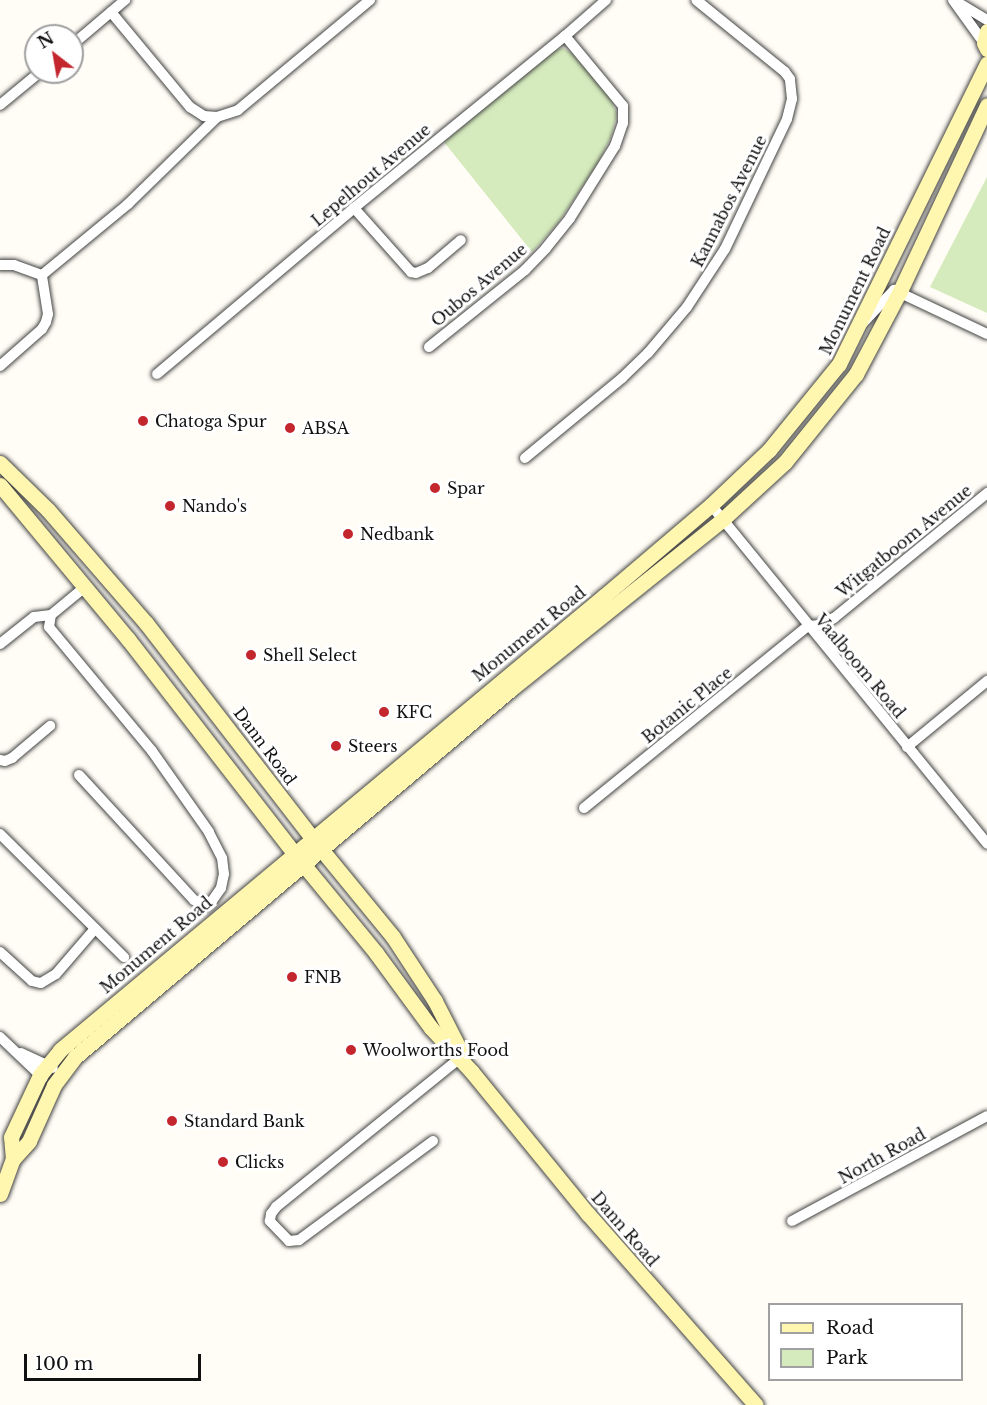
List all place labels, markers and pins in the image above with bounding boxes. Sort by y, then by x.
place label: Chatoga Spur [155,411,267,431]
marker: Chatoga Spur [136,414,150,428]
place label: ABSA [302,418,349,438]
marker: ABSA [283,421,297,435]
place label: Spar [447,478,485,498]
marker: Spar [428,481,442,495]
place label: Nando's [182,496,247,516]
marker: Nando's [163,499,177,513]
place label: Nedbank [360,524,434,544]
marker: Nedbank [341,527,355,541]
place label: Shell Select [263,645,357,665]
marker: Shell Select [244,648,258,662]
place label: KFC [396,702,432,722]
marker: KFC [377,705,391,719]
place label: Steers [348,736,398,756]
marker: Steers [329,739,343,753]
place label: FNB [304,967,341,987]
marker: FNB [285,970,299,984]
place label: Woolworths Food [363,1040,509,1060]
marker: Woolworths Food [344,1043,358,1057]
place label: Standard Bank [184,1111,305,1131]
marker: Standard Bank [165,1114,179,1128]
place label: Clicks [235,1152,284,1172]
marker: Clicks [216,1155,230,1169]

